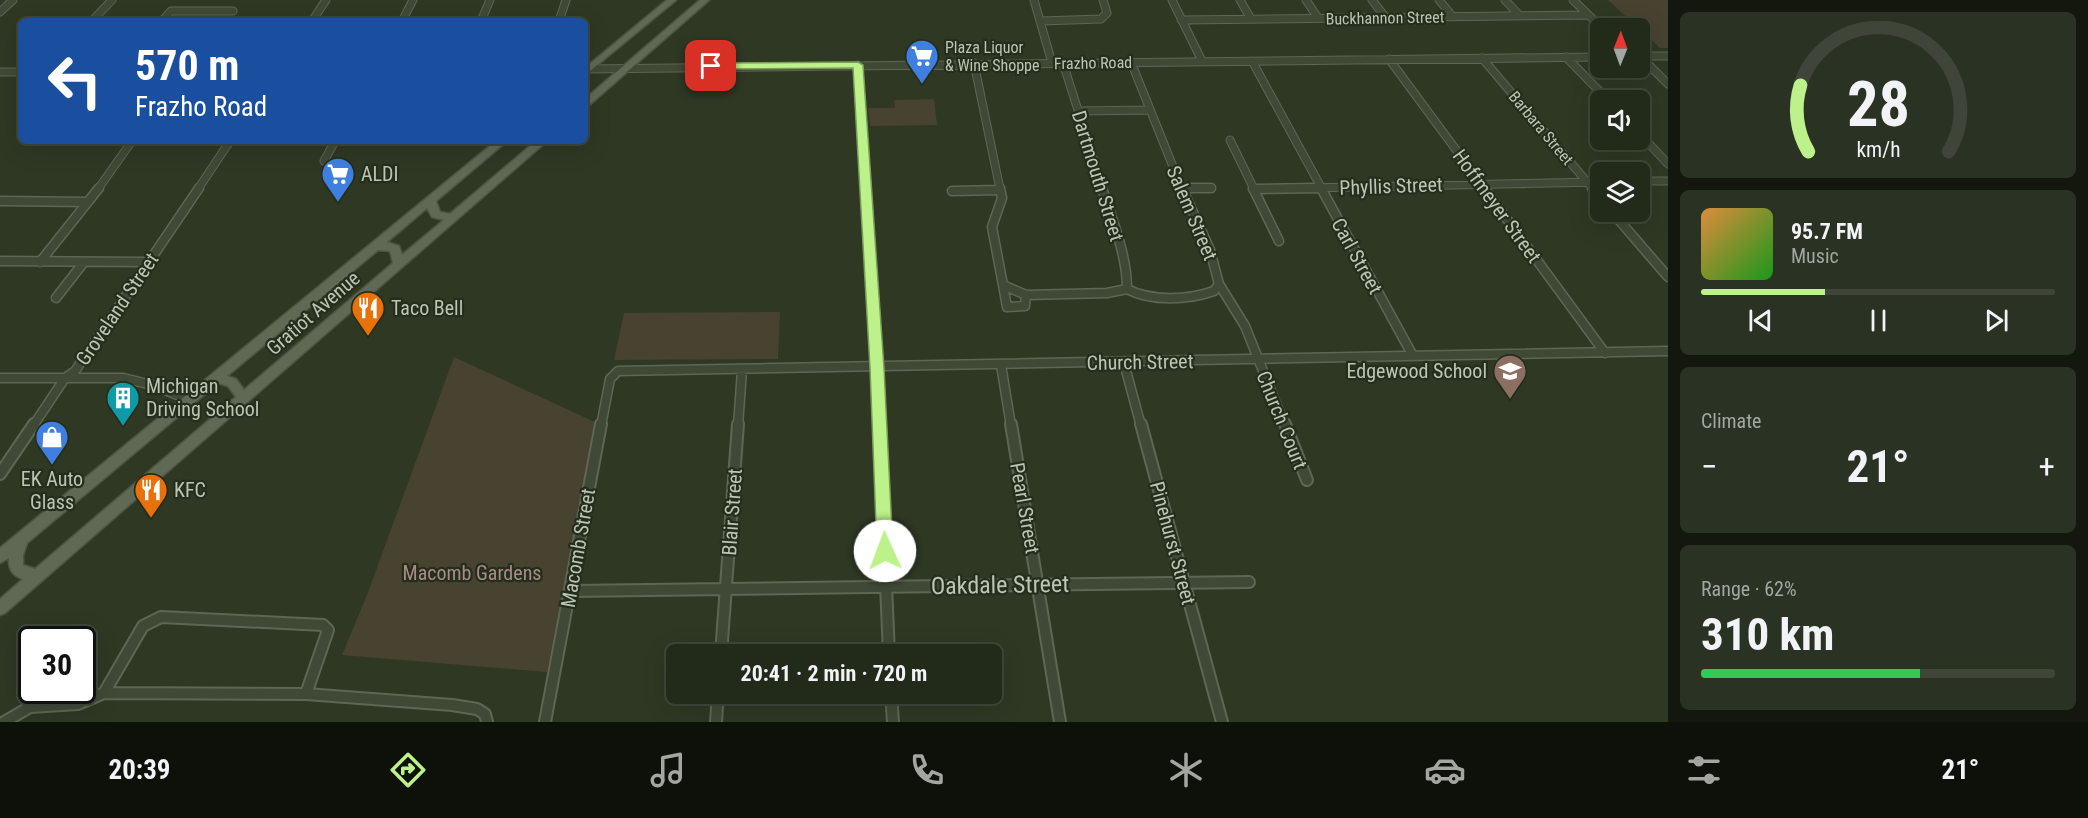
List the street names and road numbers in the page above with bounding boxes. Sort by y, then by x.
street label: Buckhannon Street [1325,7,1445,29]
street label: Frazho Road [1054,53,1132,73]
street label: Barbara Street [1505,87,1577,169]
street label: Dartmouth Street [1067,108,1129,244]
street label: Hoffmeyer Street [1448,145,1546,268]
street label: Salem Street [1161,162,1223,264]
street label: Phyllis Street [1339,172,1443,200]
street label: Carl Street [1326,214,1388,298]
street label: Groveland Street [71,248,164,370]
street label: Gratiot Avenue [261,266,365,360]
street label: Church Street [1086,349,1194,375]
street label: Church Court [1251,367,1313,473]
street label: Pearl Street [1005,461,1045,555]
street label: Blair Street [717,468,747,556]
street label: Pinehurst Street [1145,479,1201,607]
street label: Macomb Street [556,487,600,609]
street label: Oakdale Street [931,570,1069,600]

